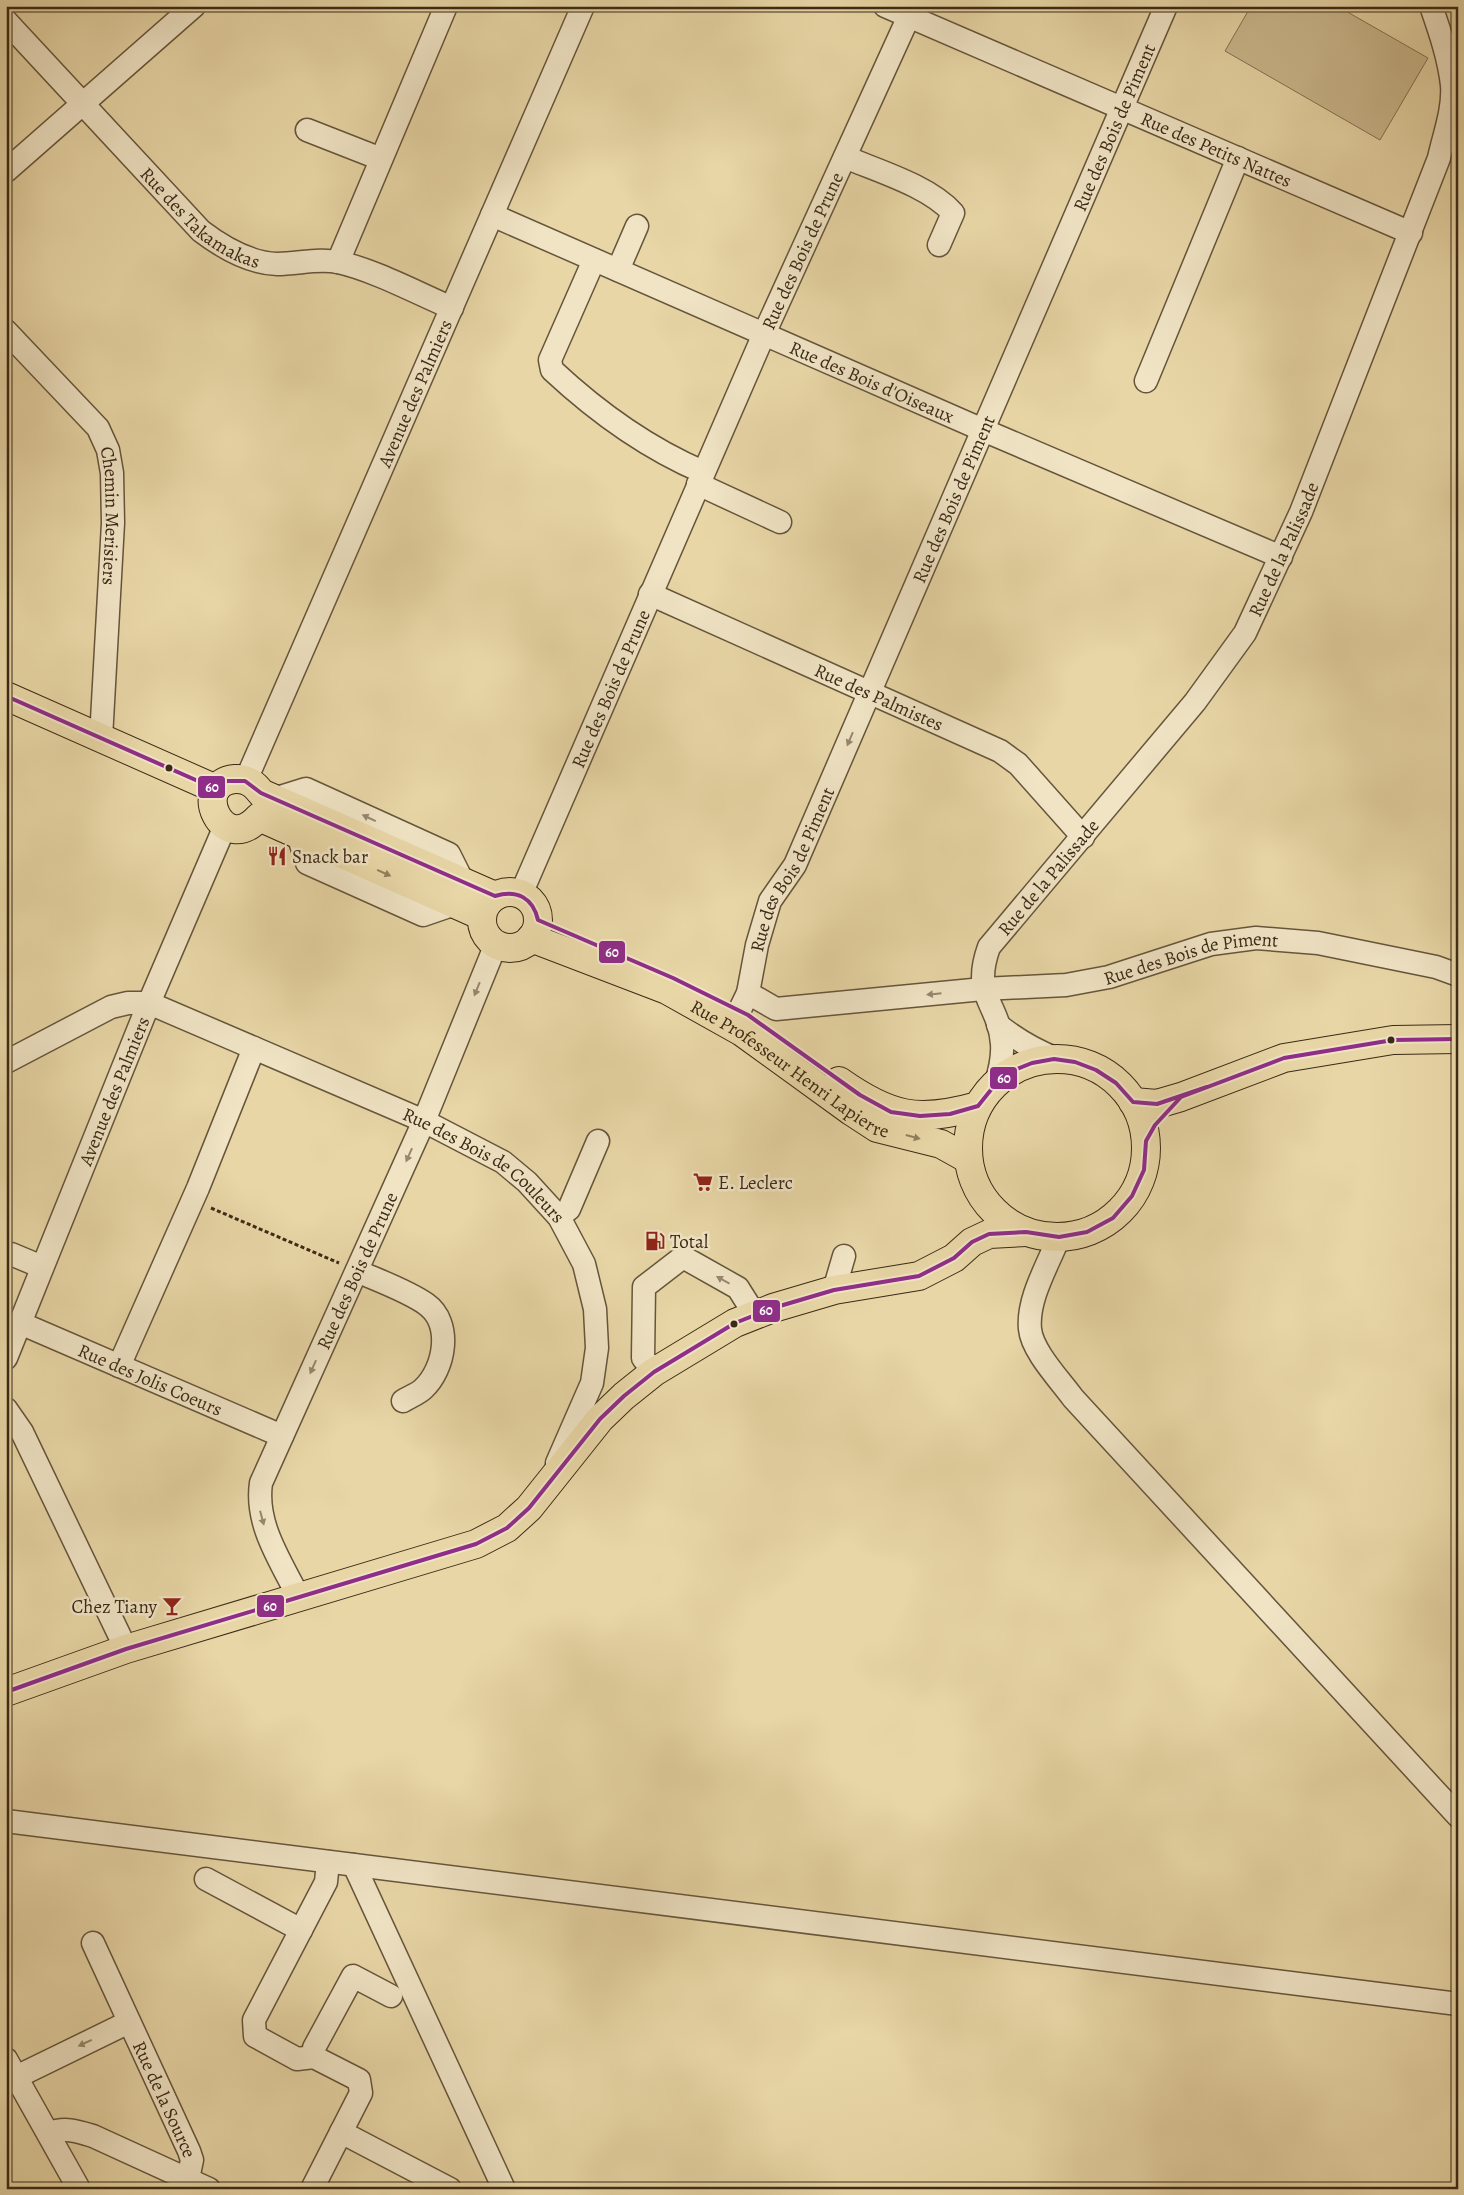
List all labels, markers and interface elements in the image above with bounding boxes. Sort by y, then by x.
street label: Rue des Bois de Piment [1067,40,1162,215]
street label: Rue des Petits Nattes [1137,106,1296,194]
street label: Rue des Takamakas [134,162,263,275]
street label: Rue des Bois de Prune [756,168,850,334]
street label: Avenue des Palmiers [371,316,459,472]
street label: Rue des Bois d'Oiseaux [785,335,958,430]
street label: Rue des Bois de Piment [906,411,1002,587]
street label: Chemin Merisiers [94,445,125,586]
street label: Rue de la Palissade [1242,478,1325,621]
street label: Rue des Bois de Prune [565,606,657,772]
street label: Rue des Palmistes [810,657,947,738]
one-way arrow [845,731,853,746]
unlabelled marker [164,763,174,773]
line badge: 60 [197,775,226,799]
text: 60 [205,778,219,797]
street label: Rue des Bois de Piment [744,783,841,954]
one-way arrow [362,814,376,822]
street label: Rue de la Palissade [992,814,1105,942]
place label: Snack bar [292,844,368,870]
restaurant icon: Snack bar [266,845,288,867]
one-way arrow [377,869,391,877]
street label: Rue des Bois de Piment [1100,926,1279,992]
line badge: 60 [598,940,626,964]
text: 60 [605,943,619,962]
one-way arrow [473,982,481,996]
one-way arrow [926,990,942,998]
street label: Rue Professeur Henri Lapierre [686,994,892,1145]
street label: Avenue des Palmiers [72,1013,156,1171]
unlabelled marker [1386,1035,1396,1045]
line badge: 60 [989,1066,1018,1090]
text: 60 [997,1069,1011,1088]
street label: Rue des Bois de Couleurs [398,1101,570,1229]
one-way arrow [905,1133,920,1141]
one-way arrow [404,1148,412,1162]
place label: E. Leclerc [718,1170,793,1196]
supermarket icon: E. Leclerc [692,1171,714,1193]
street label: Rue des Bois de Prune [311,1188,404,1354]
place label: Total [670,1229,709,1255]
fuel station icon: Total [644,1230,666,1252]
one-way arrow [716,1276,731,1284]
line badge: 60 [752,1299,781,1323]
text: 60 [759,1301,773,1320]
unlabelled marker [729,1319,739,1329]
street label: Rue des Jolis Coeurs [74,1338,226,1423]
one-way arrow [309,1360,317,1374]
one-way arrow [258,1510,266,1526]
place label: Chez Tiany [71,1594,158,1620]
line badge: 60 [256,1594,285,1618]
bar icon: Chez Tiany [161,1595,183,1617]
text: 60 [263,1597,277,1616]
street label: Rue de la Source [126,2037,202,2161]
one-way arrow [78,2039,92,2047]

